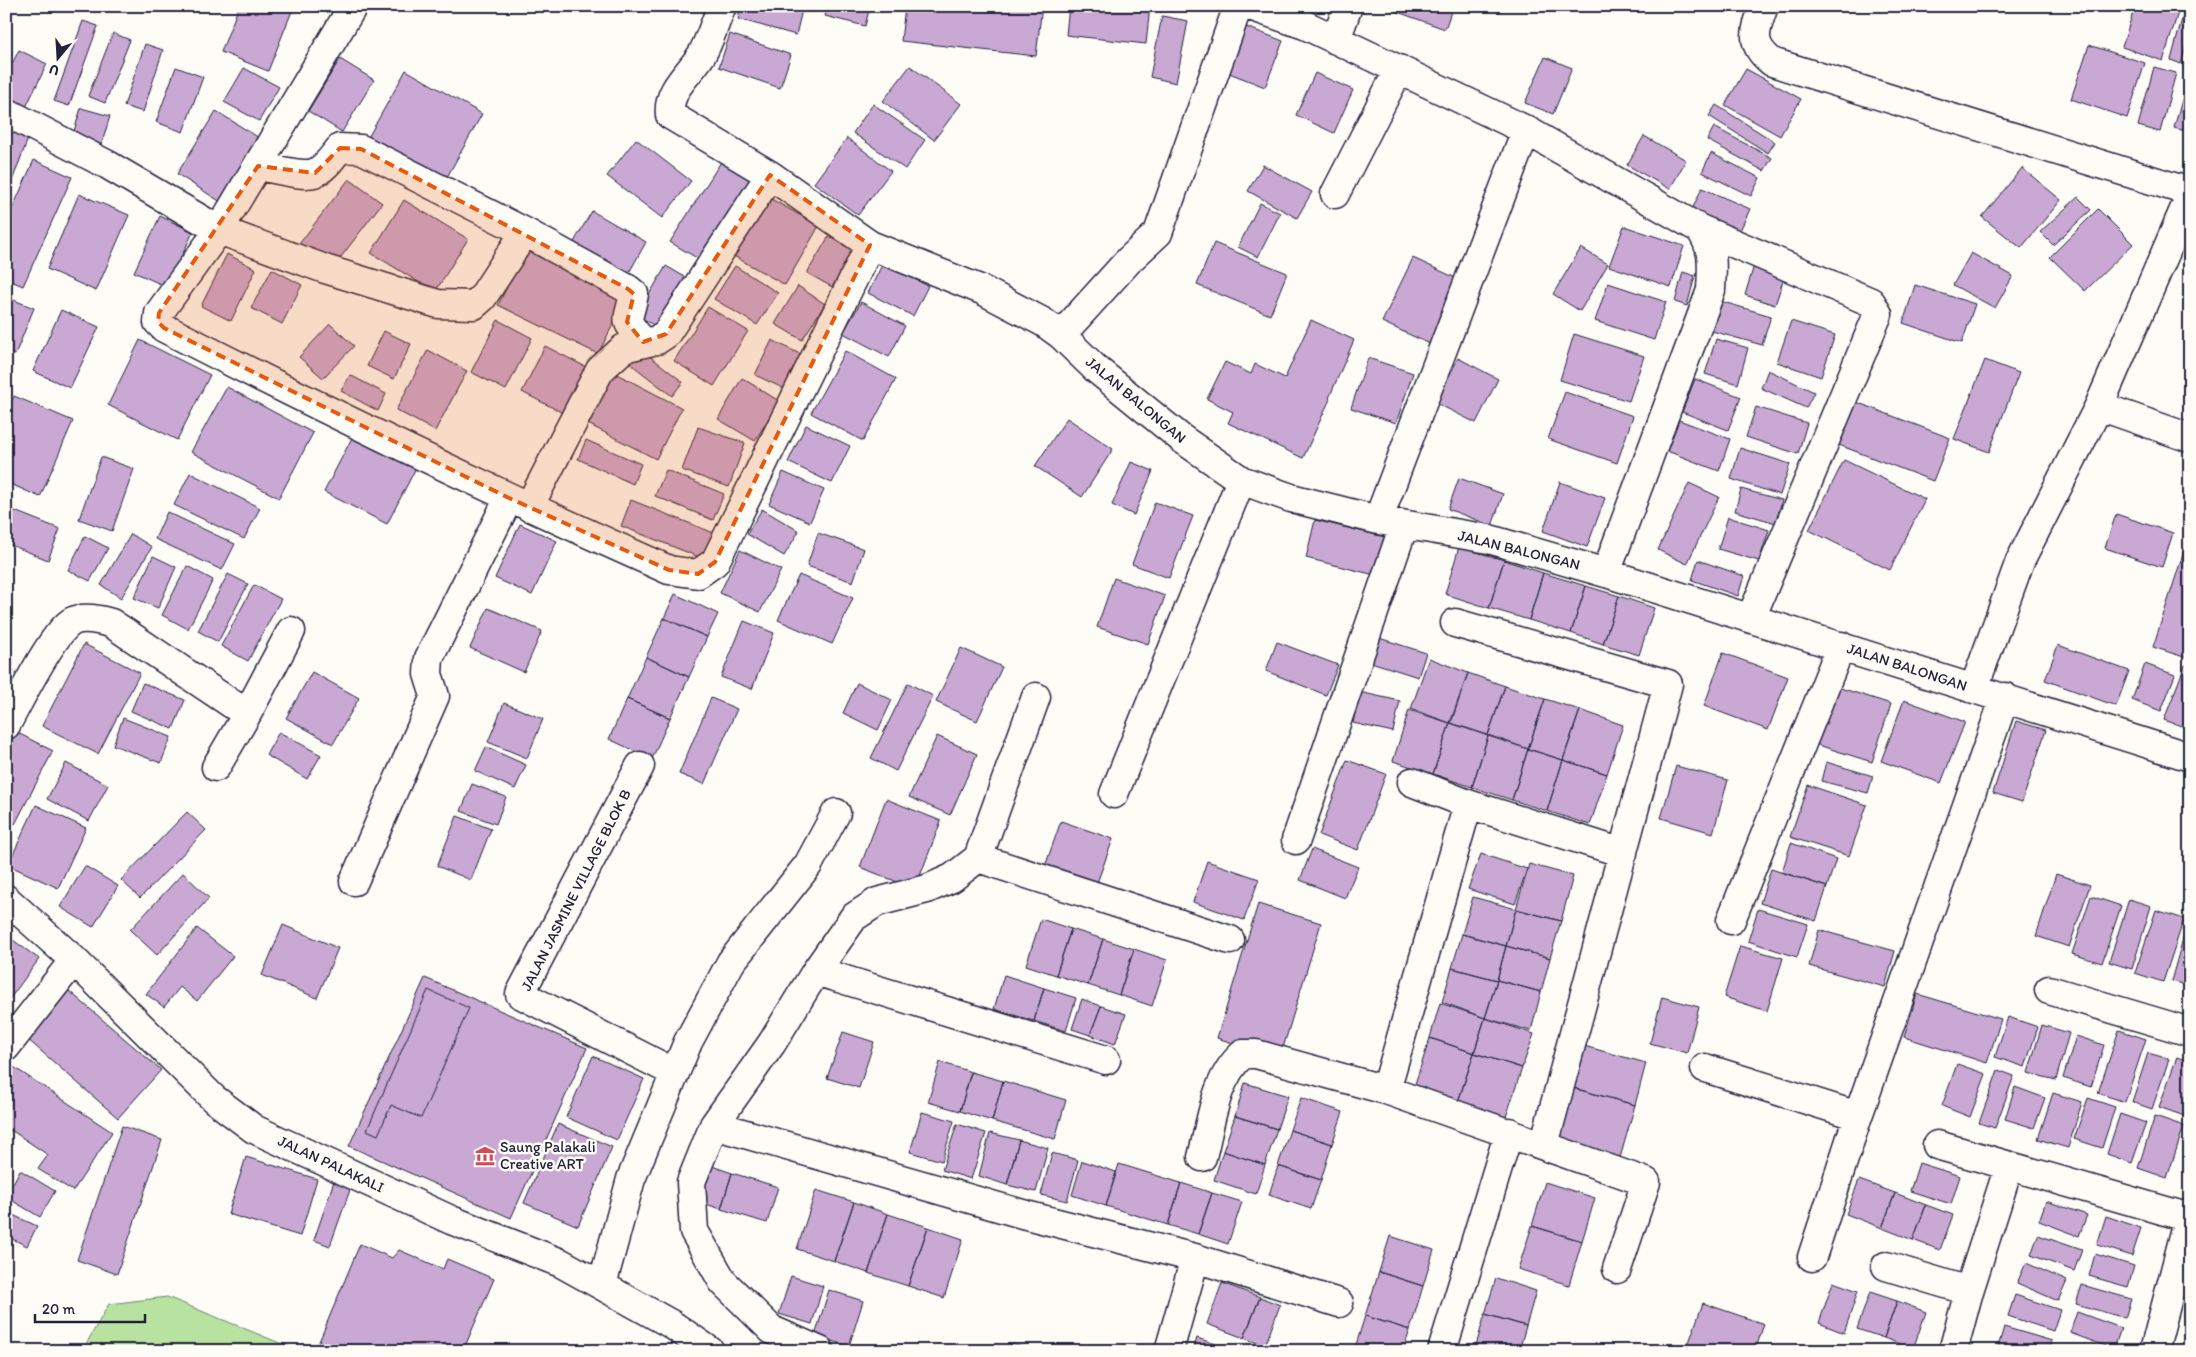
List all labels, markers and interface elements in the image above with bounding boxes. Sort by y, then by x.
north arrow [32,32,82,82]
text: U [47,60,61,79]
street label: JALAN BALONGAN [1082,353,1190,447]
street label: JALAN BALONGAN [1456,526,1582,574]
street label: JALAN BALONGAN [1845,639,1969,695]
street label: JALAN JASMINE VILLAGE BLOK B [517,786,635,994]
street label: JALAN PALAKALI [275,1132,387,1196]
place label: Saung Palakali Creative ART [500,1138,596,1173]
museum icon: Saung Palakali Creative ART [474,1145,496,1167]
scale bar [35,1292,145,1324]
text: 20 m [42,1300,76,1318]

